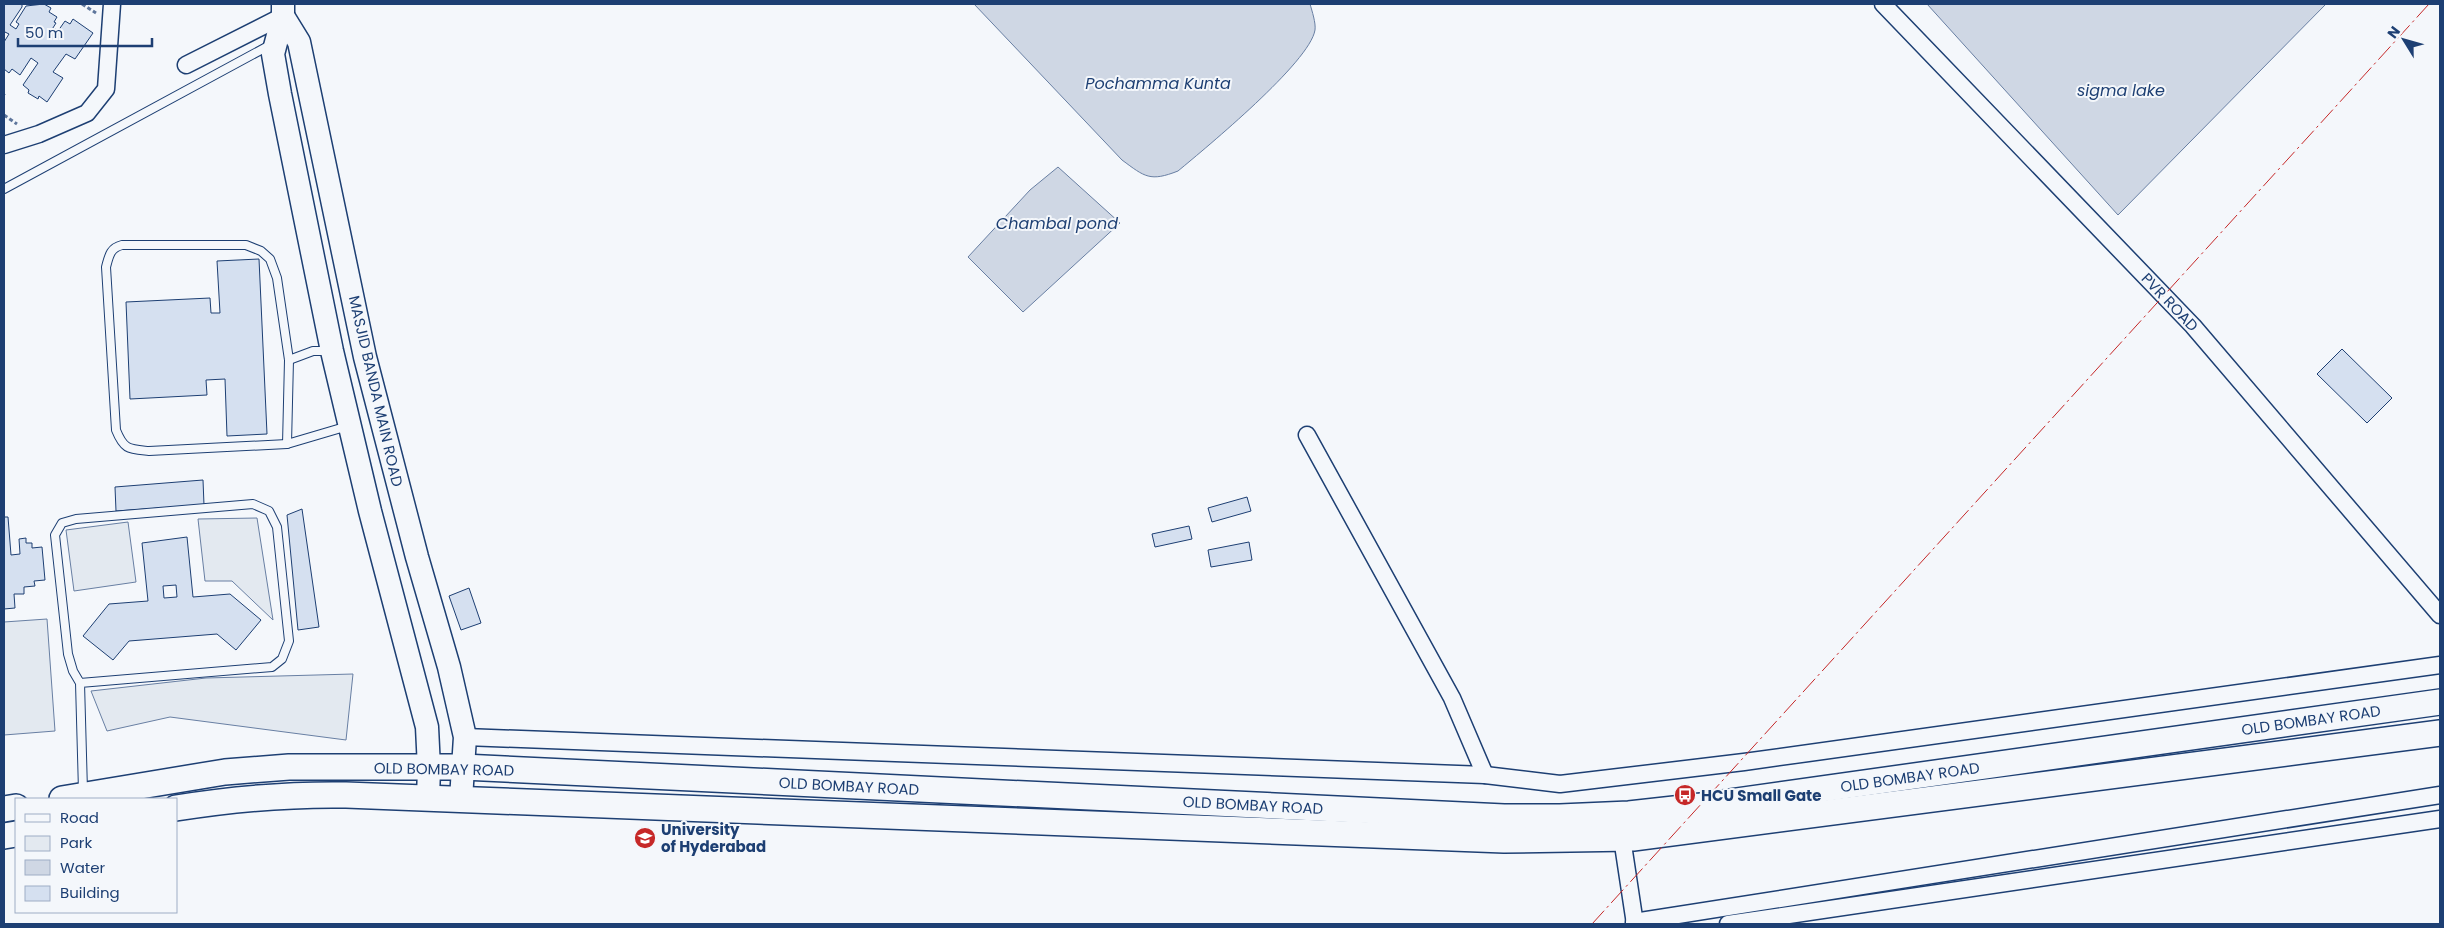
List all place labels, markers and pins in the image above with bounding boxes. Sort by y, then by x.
bus stop icon: HCU Small Gate [1673,783,1697,807]
place label: HCU Small Gate [1701,785,1821,806]
place label: University of Hyderabad [661,819,766,857]
school or university icon: University of Hyderabad [633,826,657,850]

